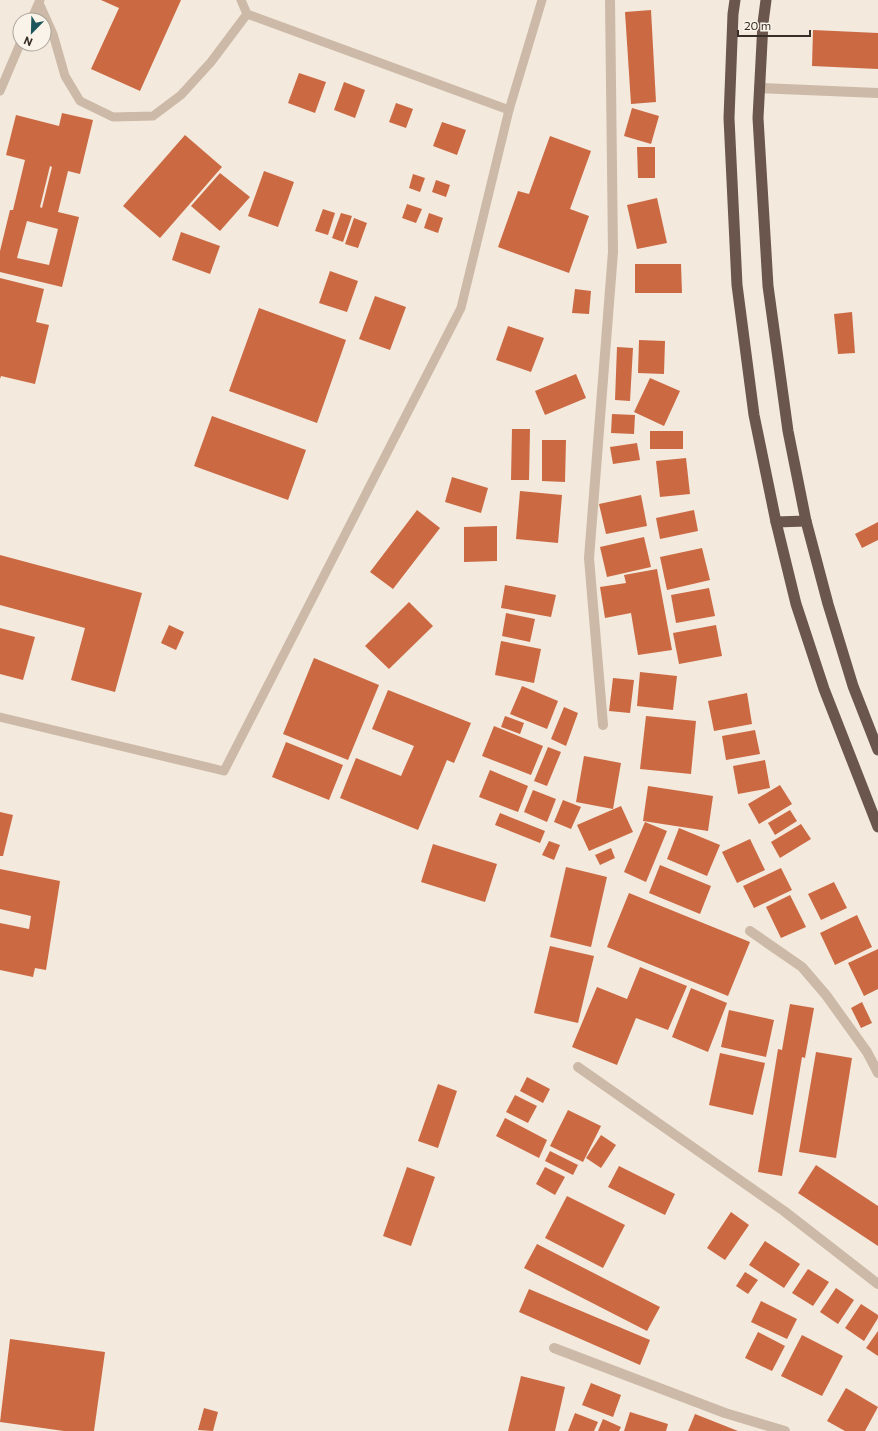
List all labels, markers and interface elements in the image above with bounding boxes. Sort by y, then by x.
north arrow [12,12,52,52]
scale bar [738,12,810,38]
text: 20 m [744,18,771,32]
text: N [22,34,34,49]

